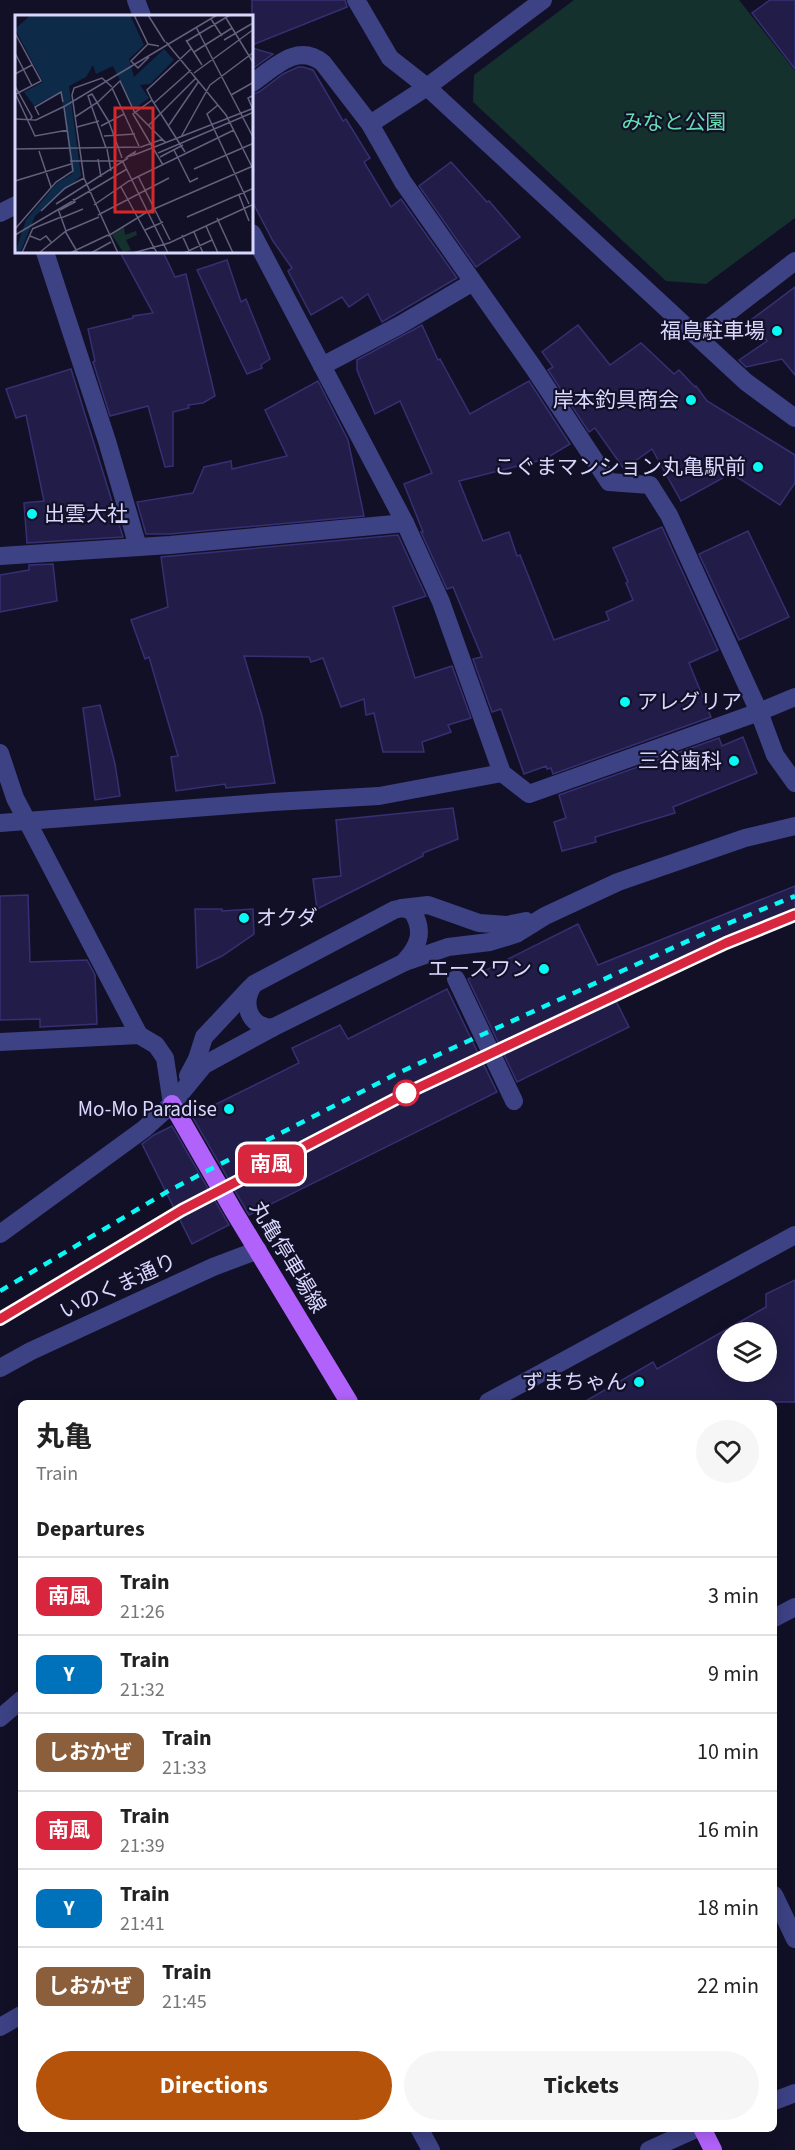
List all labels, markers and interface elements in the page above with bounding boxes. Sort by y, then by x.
inset map [15,15,254,254]
park label: みなと公園 [622,107,727,137]
place label: 福島駐車場 [660,316,765,346]
marker: 福島駐車場 [770,324,784,338]
place label: 岸本釣具商会 [553,385,679,415]
marker: 岸本釣具商会 [684,393,698,407]
place label: こぐまマンション丸亀駅前 [494,452,746,482]
marker: こぐまマンション丸亀駅前 [751,460,765,474]
place label: 出雲大社 [44,499,128,529]
marker: 出雲大社 [25,507,39,521]
place label: アレグリア [637,687,742,717]
marker: アレグリア [618,695,632,709]
place label: 三谷歯科 [638,746,722,776]
marker: 三谷歯科 [727,754,741,768]
place label: オクダ [256,903,318,933]
marker: オクダ [237,911,251,925]
place label: エースワン [428,954,532,984]
marker: エースワン [537,962,551,976]
unlabelled marker [393,1080,419,1106]
place label: Mo-Mo Paradise [78,1094,217,1124]
marker: Mo-Mo Paradise [222,1102,236,1116]
line badge: 南風 [244,1144,298,1184]
text: 南風 [250,1149,292,1179]
street label: 丸亀停車場線 [243,1195,333,1319]
street label: いのくま通り [55,1246,181,1326]
map controls [717,1322,777,1382]
button: layers [717,1322,777,1382]
place label: ずまちゃん [522,1367,627,1397]
marker: ずまちゃん [632,1375,646,1389]
text: 丸亀 [36,1417,92,1457]
button: heart [696,1420,759,1483]
text: Train [36,1460,78,1488]
text: Departures [36,1513,145,1545]
text: Train [120,1566,170,1598]
text: 3 min [708,1580,759,1612]
text: 南風 [48,1581,90,1611]
text: 21:26 [120,1598,165,1626]
text: Train [120,1644,170,1676]
text: 9 min [708,1658,759,1690]
text: Y [63,1659,75,1689]
text: 21:32 [120,1676,165,1704]
text: Train [162,1722,212,1754]
text: 10 min [697,1736,759,1768]
text: しおかぜ [48,1737,132,1767]
text: 21:33 [162,1754,207,1782]
text: Train [120,1800,170,1832]
text: 16 min [697,1814,759,1846]
text: 南風 [48,1815,90,1845]
text: 21:39 [120,1832,165,1860]
text: Train [120,1878,170,1910]
text: 18 min [697,1892,759,1924]
text: Y [63,1893,75,1923]
text: 21:41 [120,1910,165,1938]
text: Train [162,1956,212,1988]
text: 22 min [697,1970,759,2002]
text: しおかぜ [48,1971,132,2001]
text: 21:45 [162,1988,207,2016]
button: Directions [36,2051,392,2120]
button: Tickets [404,2051,759,2120]

